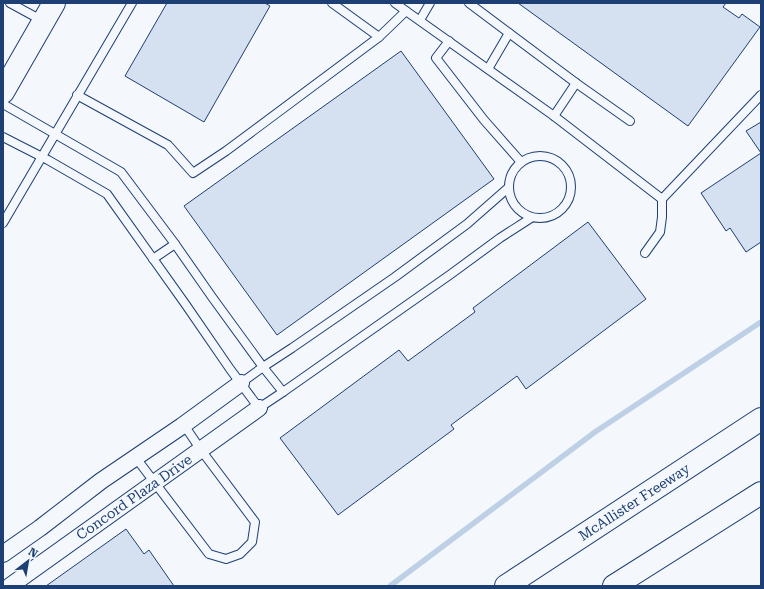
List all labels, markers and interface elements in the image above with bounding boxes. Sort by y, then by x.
street label: Concord Plaza Drive [73,451,195,543]
street label: McAllister Freeway [576,460,693,544]
north arrow [8,541,48,581]
text: N [26,545,40,561]

